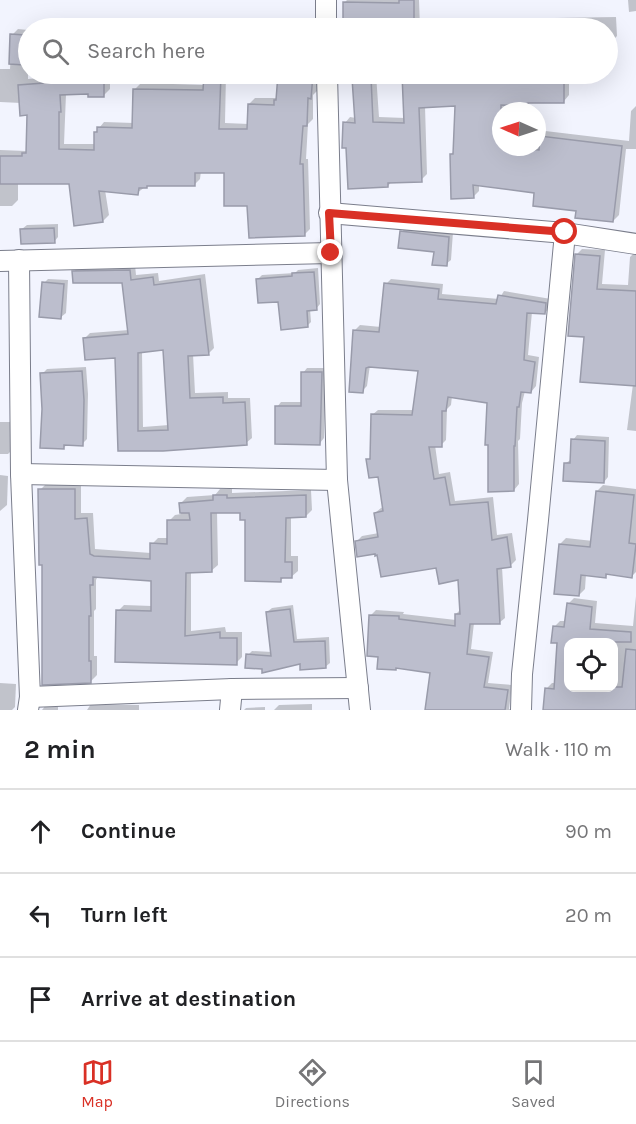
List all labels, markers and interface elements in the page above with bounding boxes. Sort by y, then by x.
search box [18,18,618,84]
icon: search [39,35,72,68]
text: Search here [87,38,205,64]
north arrow [492,102,546,156]
route start [551,218,577,244]
route end [317,239,343,265]
map controls [564,638,618,692]
button: locate [564,638,618,692]
text: 2 min [24,734,96,765]
text: Walk · 110 m [505,738,612,761]
icon: ahead [24,815,57,848]
text: Continue [81,818,176,844]
text: 90 m [565,820,612,843]
icon: left [24,899,57,932]
text: Turn left [81,902,168,928]
text: 20 m [565,904,612,927]
icon: arrive [24,983,57,1016]
text: Arrive at destination [81,986,296,1012]
tab: Map [81,1056,114,1111]
tab: Directions [275,1056,350,1111]
tab: Saved [511,1056,555,1111]

